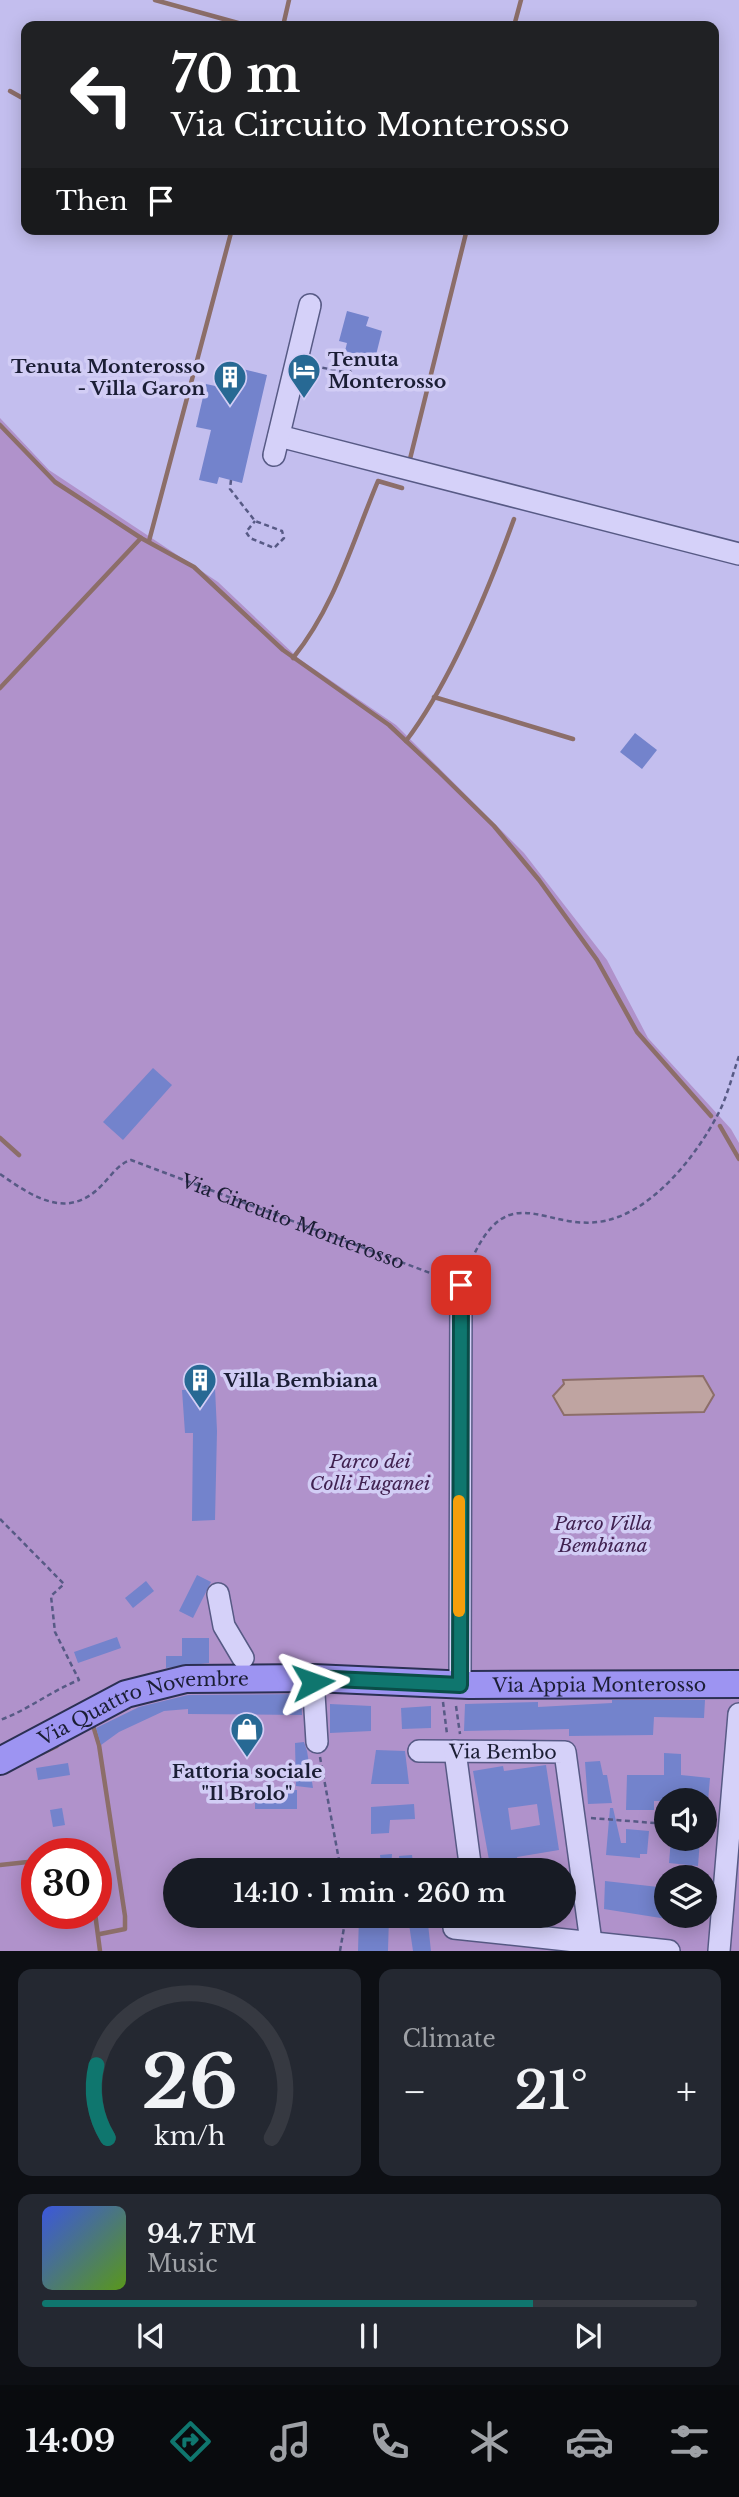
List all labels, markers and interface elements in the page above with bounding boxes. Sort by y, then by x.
text: 70 m [171,44,301,105]
icon: left [56,49,147,140]
text: Via Circuito Monterosso [171,105,570,145]
icon: arrive [142,182,180,220]
text: Then [56,185,128,217]
place label: Tenuta Monterosso [328,348,446,393]
hotel icon: Tenuta Monterosso [285,351,323,400]
place label: Tenuta Monterosso - Villa Garon [11,355,205,400]
building icon: Tenuta Monterosso - Villa Garon [211,358,249,407]
street label: Via Circuito Monterosso [177,1169,408,1274]
pin [431,1255,491,1315]
icon: arrive [442,1266,480,1304]
building icon: Villa Bembiana [181,1361,219,1410]
place label: Villa Bembiana [223,1369,378,1392]
park label: Parco dei Colli Euganei [310,1450,431,1495]
park label: Parco Villa Bembiana [553,1512,652,1557]
position arrow [276,1645,350,1719]
street label: Via Quattro Novembre [33,1668,249,1751]
street label: Via Appia Monterosso [491,1673,706,1697]
shop icon: Fattoria sociale "Il Brolo" [228,1710,266,1759]
street label: Via Bembo [448,1740,557,1764]
place label: Fattoria sociale "Il Brolo" [172,1760,322,1805]
map controls [654,1788,717,1928]
button: sound [654,1788,717,1851]
speed limit sign: 30 [21,1838,112,1929]
button: layers [654,1865,717,1928]
text: 14:10 · 1 min · 260 m [233,1877,506,1909]
text: Climate [403,2025,496,2053]
text: 26 [141,2038,237,2129]
text: 21° [515,2059,588,2123]
text: − [403,2068,427,2115]
text: + [676,2068,697,2115]
text: km/h [154,2121,225,2152]
text: 94.7 FM [147,2218,256,2250]
text: Music [147,2250,218,2278]
icon: previous [132,2317,170,2355]
icon: pause [350,2317,388,2355]
icon: next [569,2317,607,2355]
icon: directions [166,2417,215,2466]
icon: music [266,2417,315,2466]
icon: phone [365,2417,414,2466]
icon: climate [465,2417,514,2466]
icon: car [565,2417,614,2466]
icon: filters [665,2417,714,2466]
text: 14:09 [25,2421,115,2461]

